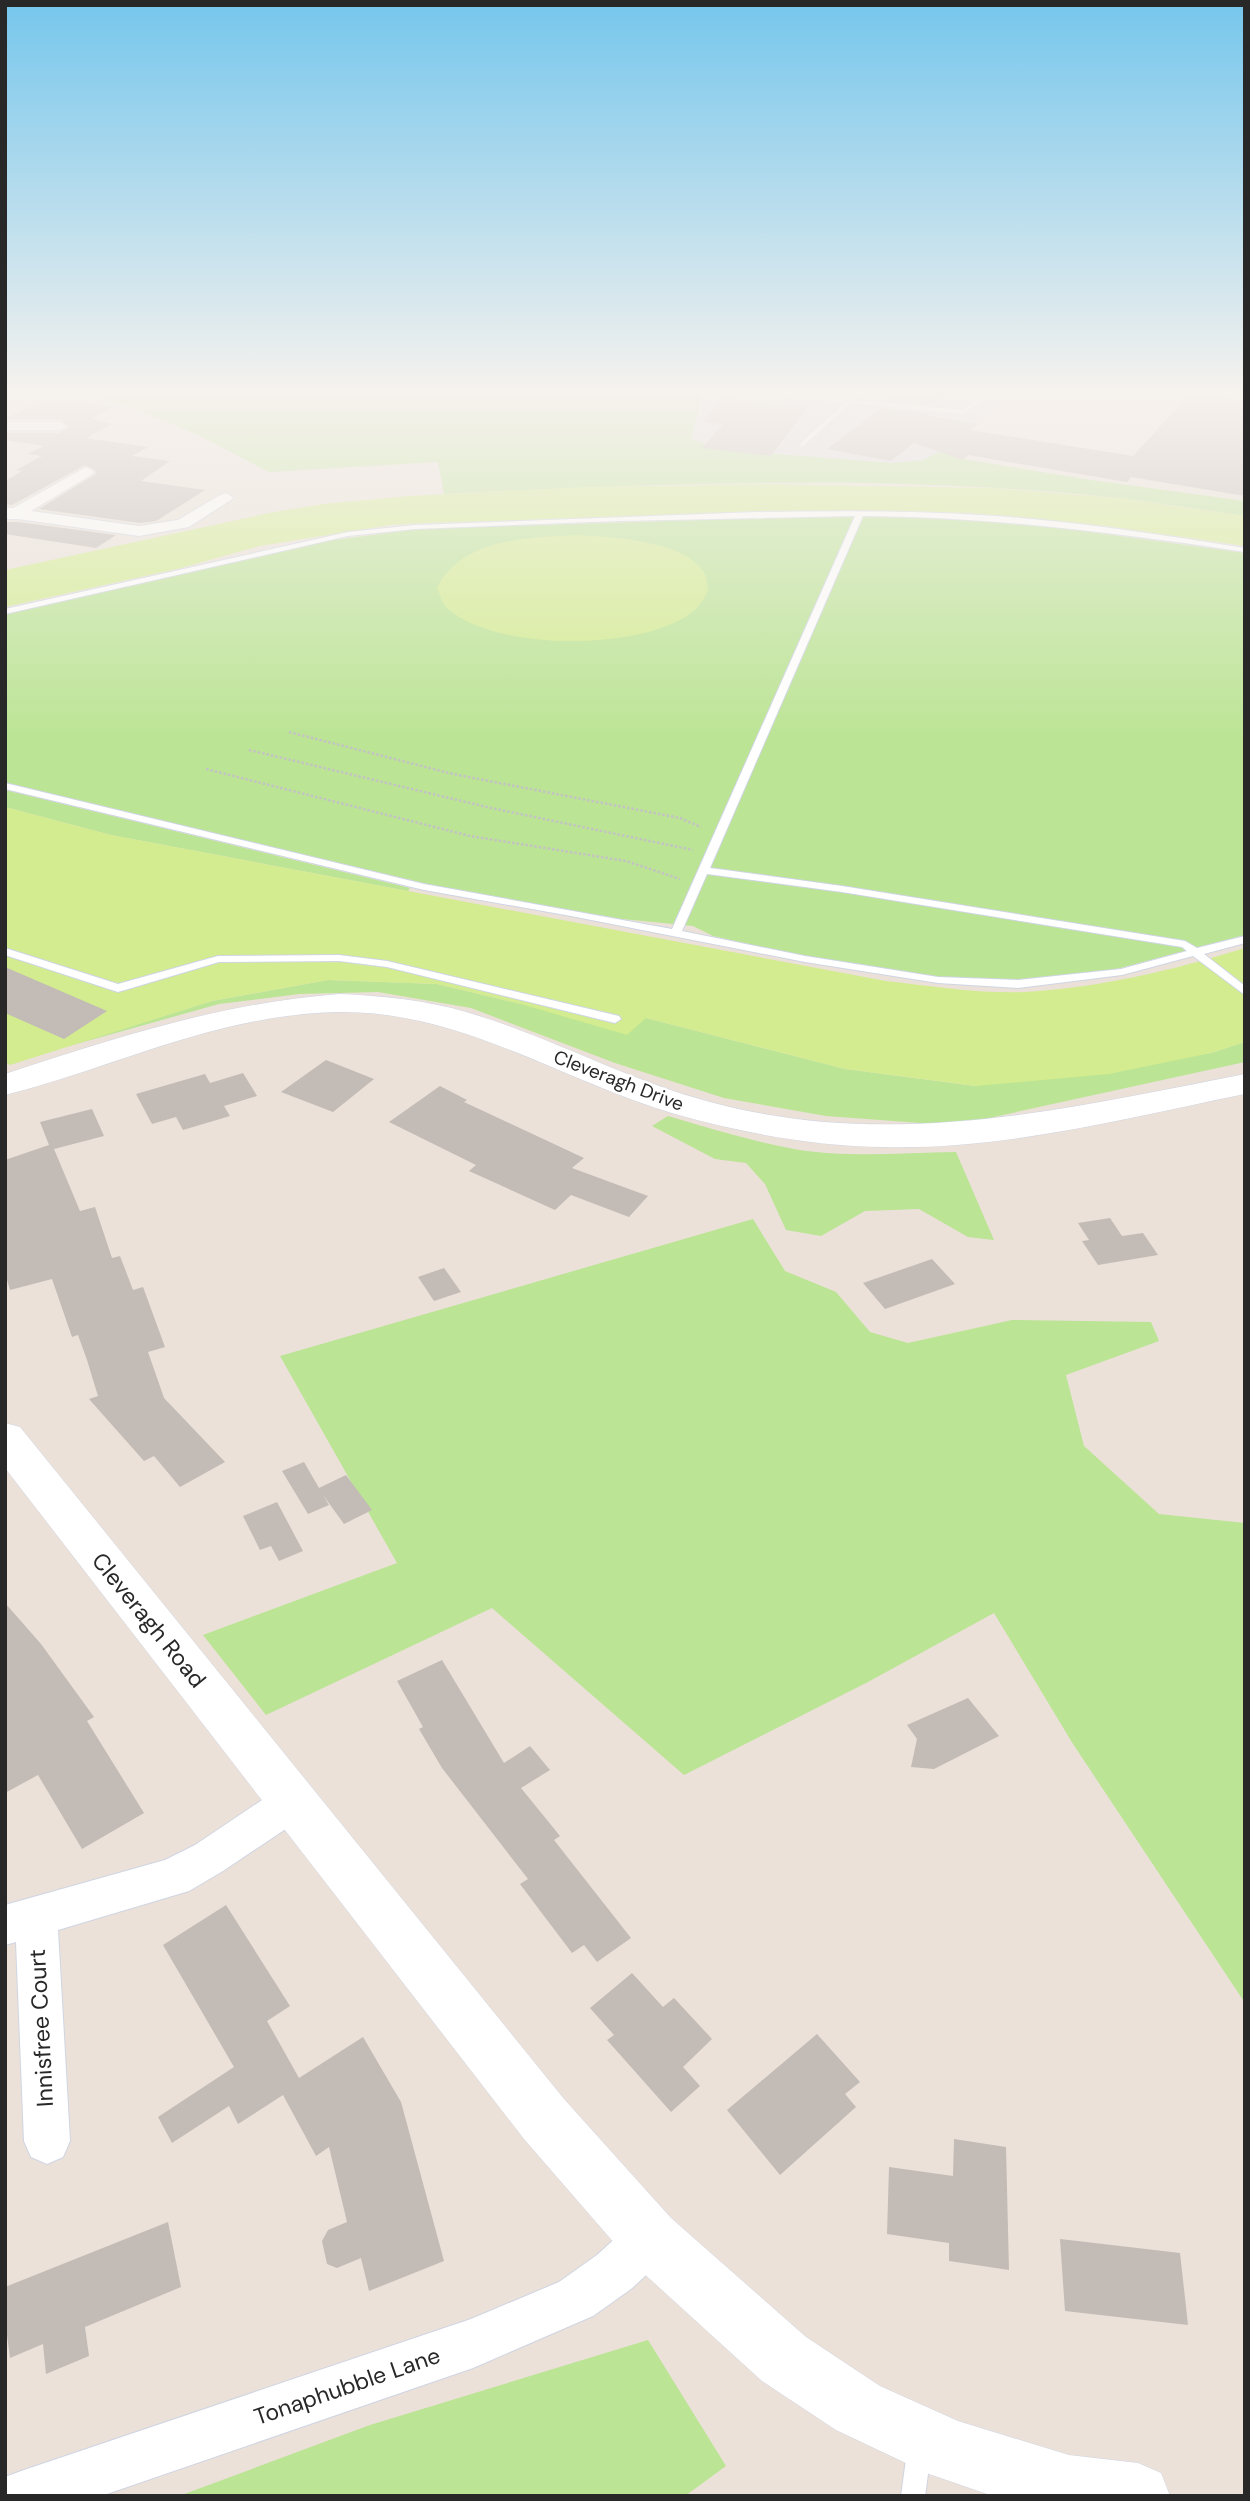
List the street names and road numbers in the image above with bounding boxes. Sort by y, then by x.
street label: Cleveragh Drive [550,1044,688,1117]
street label: Cleveragh Road [85,1546,213,1694]
street label: Innisfree Court [22,1948,60,2108]
street label: Tonaphubble Lane [250,2340,444,2432]

